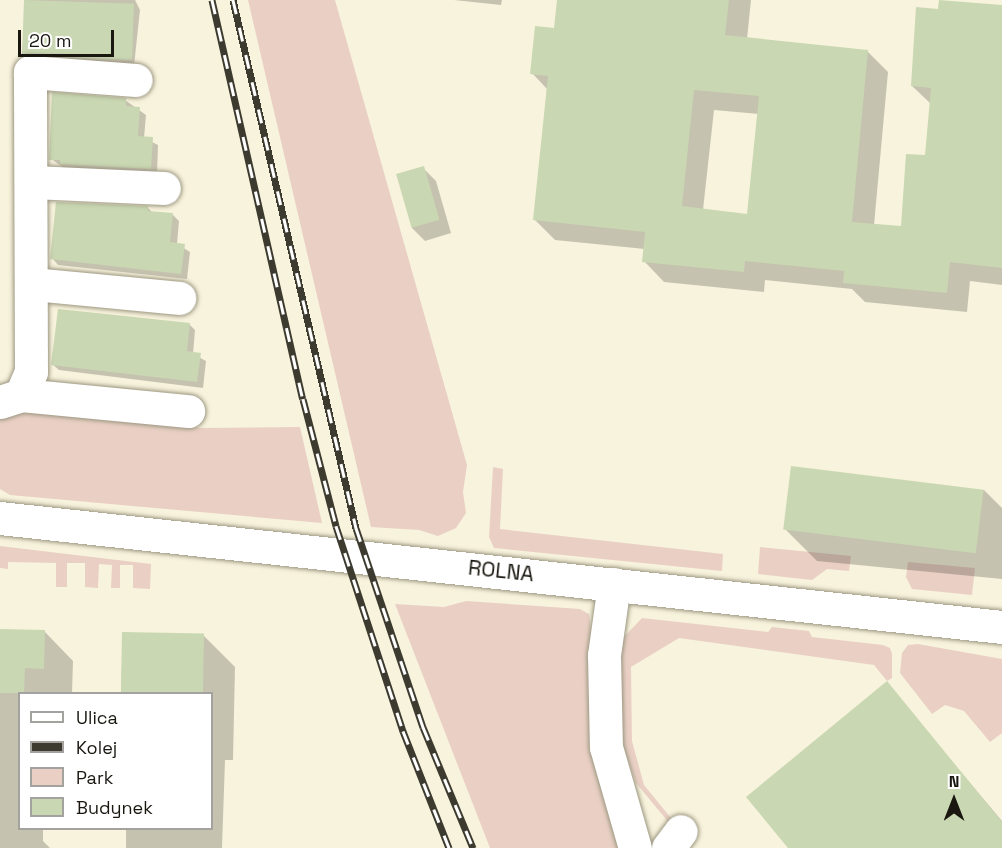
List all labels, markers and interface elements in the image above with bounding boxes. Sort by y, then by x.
scale bar [21,18,117,56]
text: 20 m [29,29,72,52]
street label: ROLNA [467,555,535,587]
legend [18,692,213,830]
text: Ulica [76,706,118,729]
text: Kolej [76,736,117,759]
text: Park [76,766,113,789]
north arrow [924,770,984,830]
text: N [949,771,959,792]
text: Budynek [76,796,153,819]

